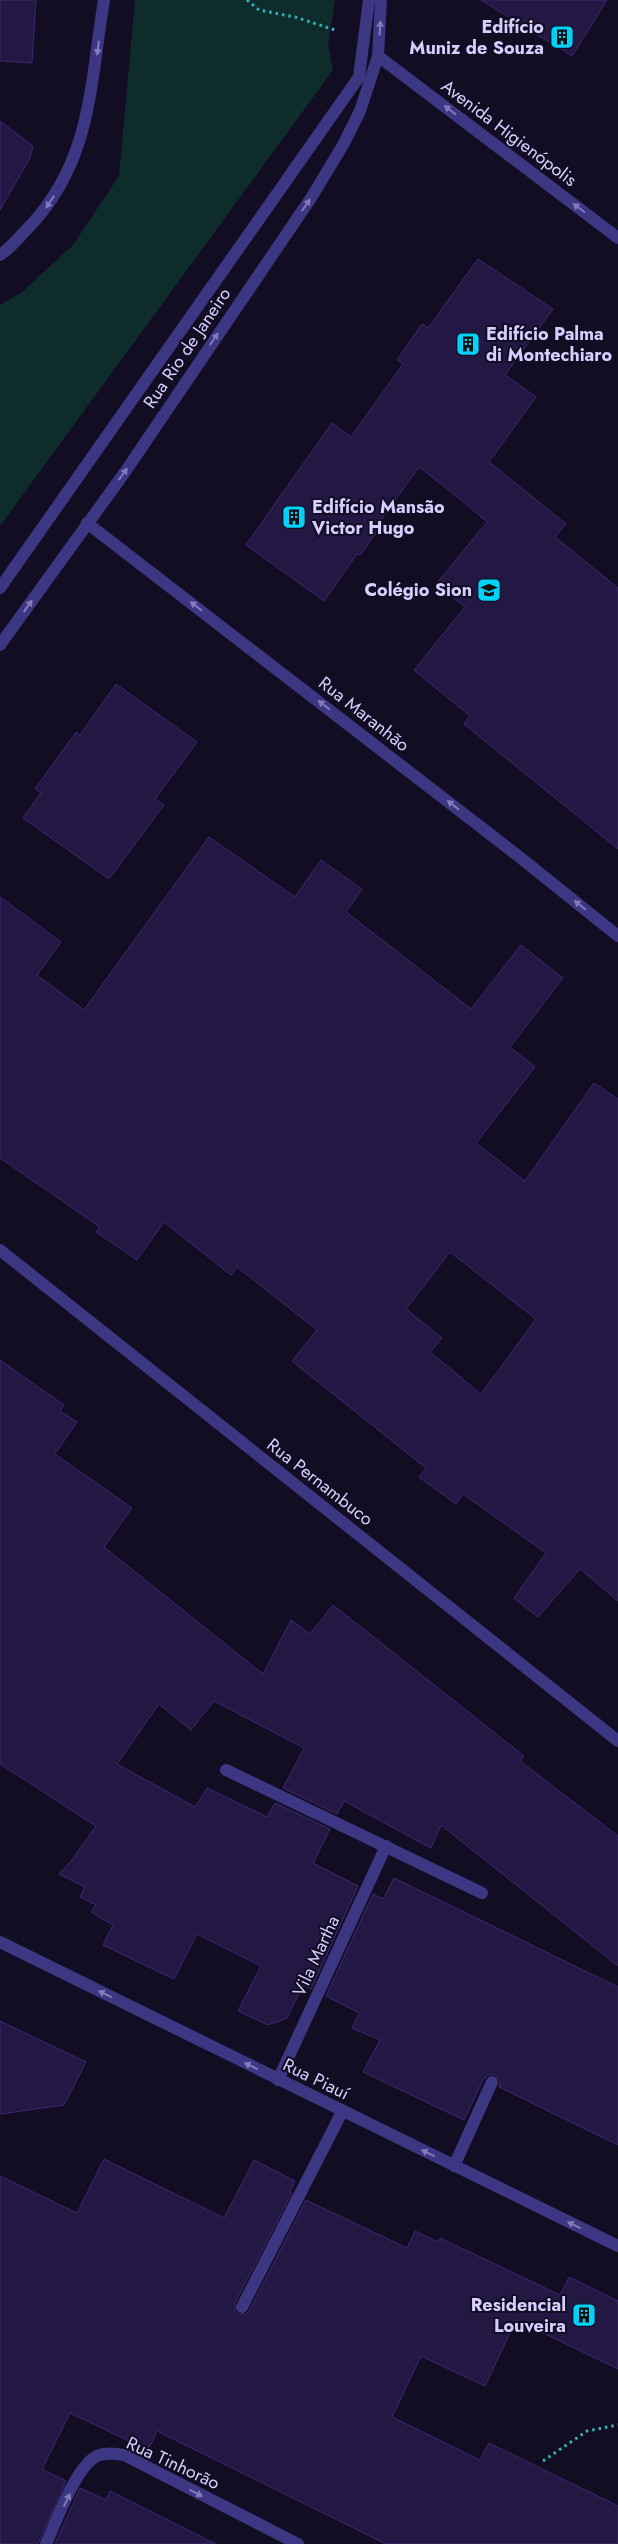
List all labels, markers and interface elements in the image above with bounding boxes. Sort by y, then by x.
place label: Edifício Muniz de Souza [409,14,544,61]
one-way arrow [376,20,384,36]
building icon: Edifício Muniz de Souza [549,24,575,50]
one-way arrow [94,41,102,57]
street label: Avenida Higienópolis [436,73,582,193]
one-way arrow [443,105,457,115]
one-way arrow [45,195,55,208]
one-way arrow [301,198,311,212]
one-way arrow [572,203,586,213]
street label: Rua Rio de Janeiro [137,282,237,414]
place label: Edifício Palma di Montechiaro [486,321,612,368]
building icon: Edifício Palma di Montechiaro [455,331,481,357]
one-way arrow [210,333,219,346]
one-way arrow [118,467,128,481]
place label: Edifício Mansão Victor Hugo [311,494,445,541]
building icon: Edifício Mansão Victor Hugo [281,504,307,530]
place label: Colégio Sion [364,577,472,603]
school or university icon: Colégio Sion [476,577,502,603]
one-way arrow [23,599,33,613]
one-way arrow [189,601,202,611]
street label: Rua Maranhão [313,670,415,758]
one-way arrow [318,700,331,711]
one-way arrow [446,799,459,810]
one-way arrow [574,900,587,911]
street label: Rua Pernambuco [261,1432,379,1532]
street label: Vila Martha [286,1911,346,2001]
one-way arrow [98,1990,112,1998]
street label: Rua Piauí [278,2052,355,2107]
one-way arrow [244,2062,258,2070]
one-way arrow [421,2149,435,2157]
one-way arrow [567,2221,581,2229]
place label: Residencial Louveira [471,2292,566,2339]
building icon: Residencial Louveira [571,2302,597,2328]
street label: Rua Tinhorão [122,2430,224,2496]
one-way arrow [189,2489,203,2497]
one-way arrow [63,2493,71,2507]

